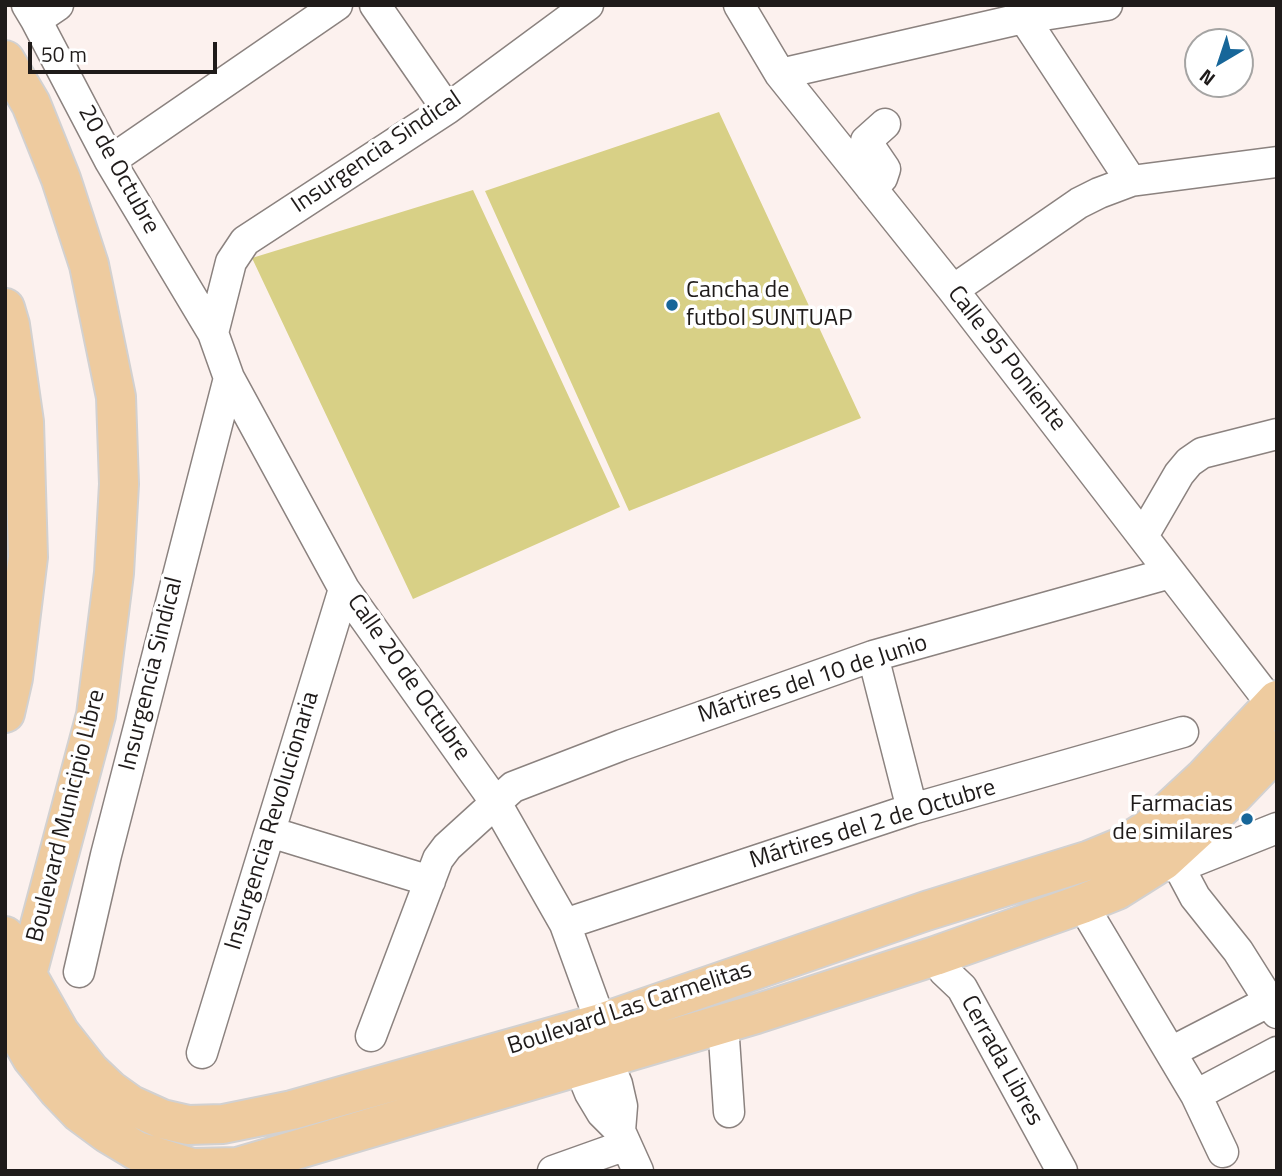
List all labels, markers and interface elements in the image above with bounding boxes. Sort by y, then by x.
scale bar [32,28,220,72]
north arrow [1184,28,1254,98]
text: 50 m [41,38,87,70]
text: N [1192,63,1221,94]
street label: Insurgencia Sindical [287,86,467,220]
street label: 20 de Octubre [71,101,165,239]
place label: Cancha de futbol SUNTUAP [686,277,852,333]
street label: Calle 95 Poniente [940,281,1072,437]
marker: Cancha de futbol SUNTUAP [664,297,680,313]
street label: Insurgencia Sindical [114,574,190,774]
street label: Calle 20 de Octubre [340,589,476,767]
street label: Mártires del 10 de Junio [695,629,931,731]
street label: Boulevard Municipio Libre [22,687,112,945]
street label: Insurgencia Revolucionaria [220,688,326,954]
street label: Mártires del 2 de Octubre [747,774,999,876]
place label: Farmacias de similares [1112,791,1233,847]
marker: Farmacias de similares [1239,811,1255,827]
street label: Boulevard Las Carmelitas [504,956,756,1062]
street label: Cerrada Libres [953,991,1049,1131]

